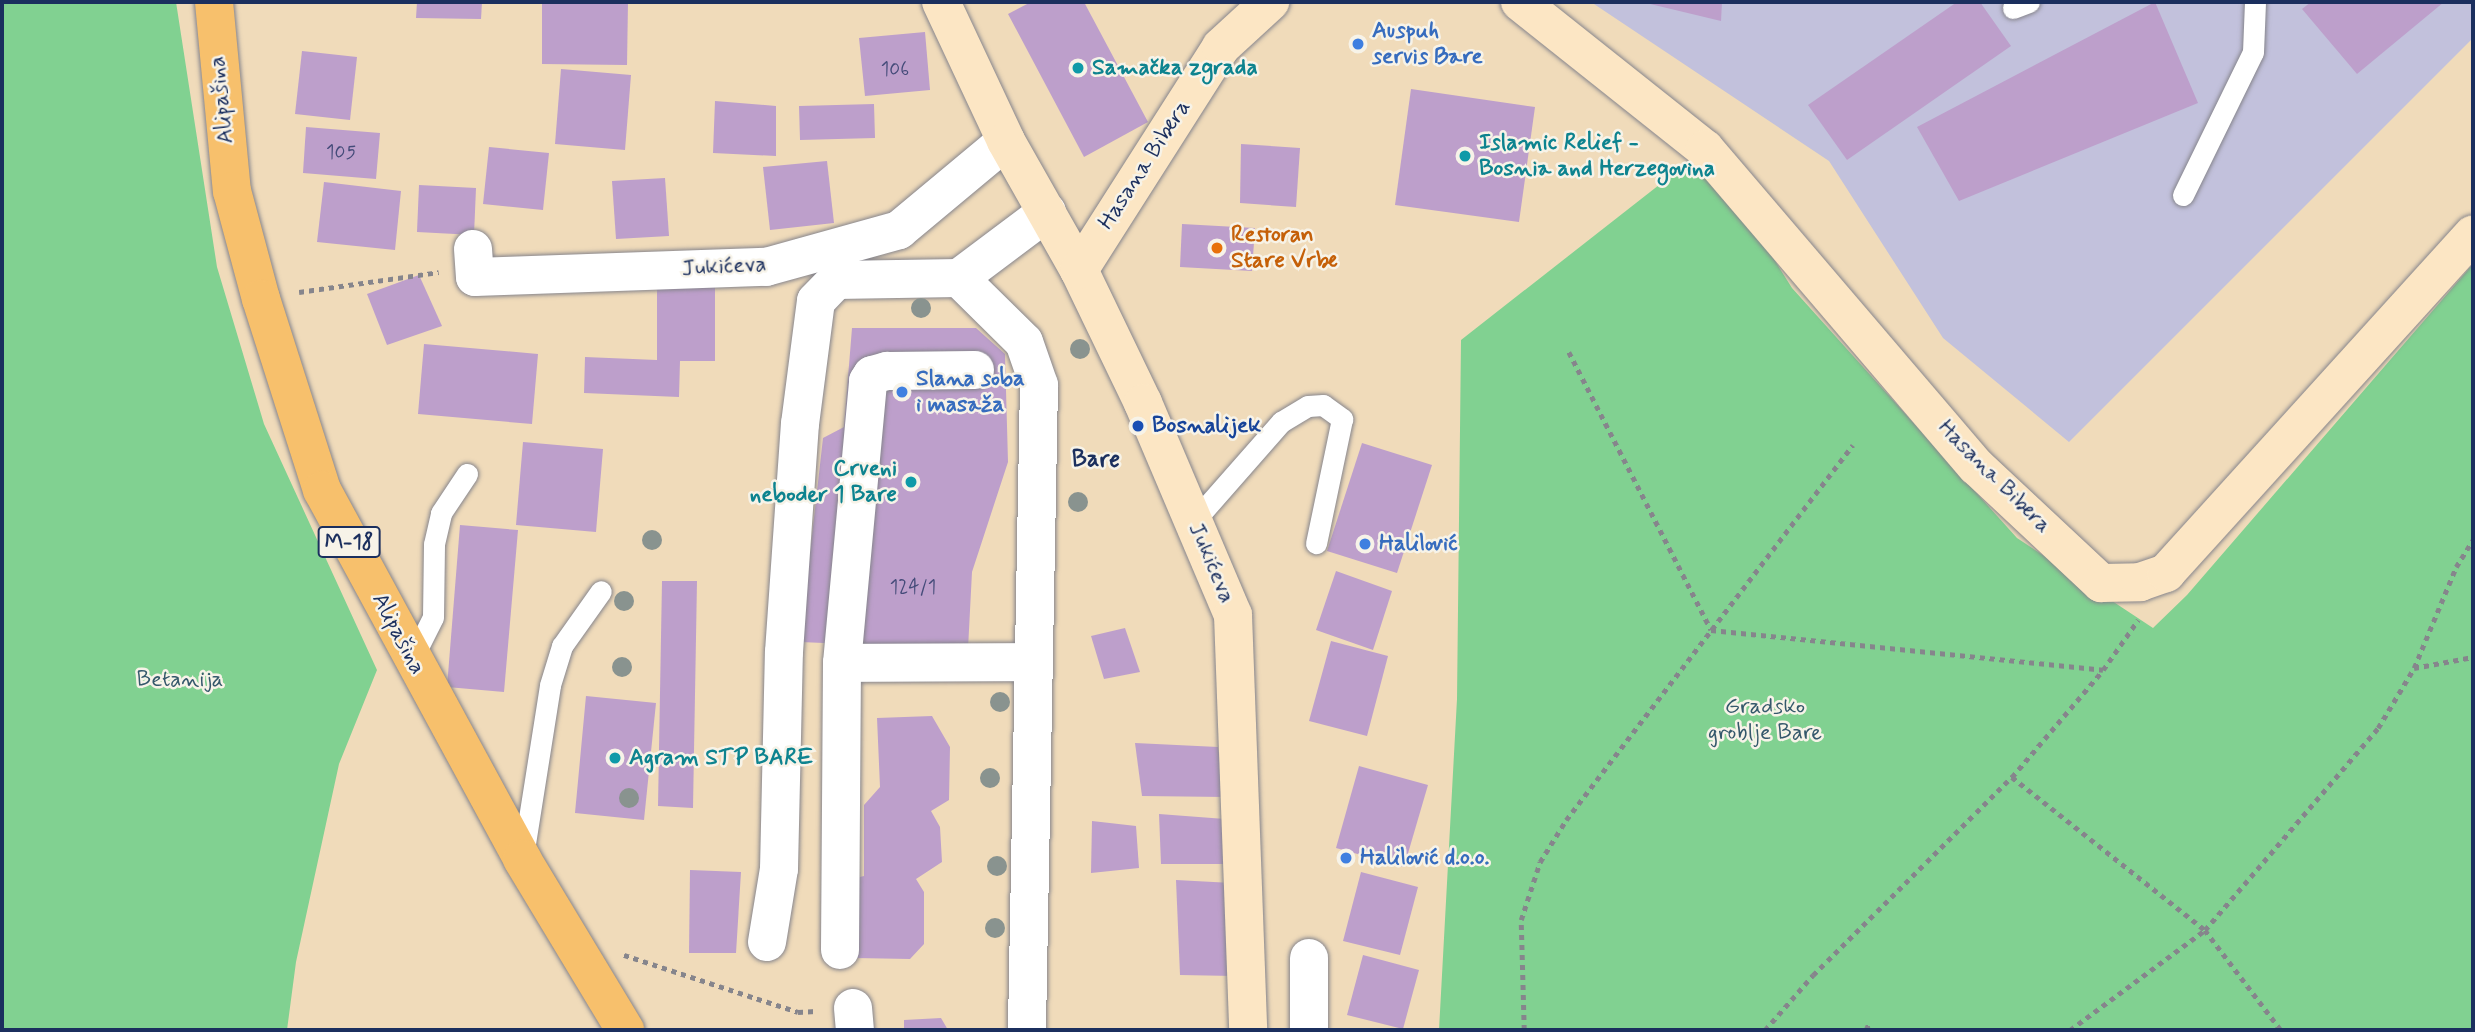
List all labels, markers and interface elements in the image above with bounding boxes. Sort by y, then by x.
place label: Auspuh servis Bare [1372,17,1481,71]
marker: Auspuh servis Bare [1350,36,1366,52]
place label: Samačka zgrada [1092,54,1255,82]
street label: Alipašina [204,55,240,145]
house number: 106 [881,59,909,81]
marker: Samačka zgrada [1070,60,1086,76]
street label: Hasana Bibera [1093,95,1197,235]
place label: Islamic Relief - Bosnia and Herzegovina [1479,129,1712,183]
house number: 105 [326,142,356,164]
marker: Islamic Relief - Bosnia and Herzegovina [1457,148,1473,164]
place label: Restoran Stare Vrbe [1231,221,1338,275]
marker: Restoran Stare Vrbe [1209,240,1225,256]
street label: Jukićeva [681,251,767,283]
place label: Slana soba i masaža [916,365,1025,419]
marker: Slana soba i masaža [894,384,910,400]
place label: Bosnalijek [1152,412,1261,440]
street label: Hasana Bibera [1932,415,2056,539]
marker: Bosnalijek [1130,418,1146,434]
district label: Bare [1072,446,1120,474]
place label: Crveni neboder 1 Bare [750,455,897,509]
marker: Crveni neboder 1 Bare [903,474,919,490]
street label: Jukićeva [1182,519,1240,607]
road number: M-18 [318,524,380,560]
place label: Halilović [1379,530,1457,558]
marker: Halilović [1357,536,1373,552]
house number: 124/1 [890,577,936,599]
street label: Alipašina [365,589,431,679]
park label: Betanija [137,666,223,694]
park label: Gradsko groblje Bare [1707,693,1823,747]
place label: Agram STP BARE [629,744,813,772]
marker: Agram STP BARE [607,750,623,766]
place label: Halilović d.o.o. [1360,844,1489,872]
marker: Halilović d.o.o. [1338,850,1354,866]

